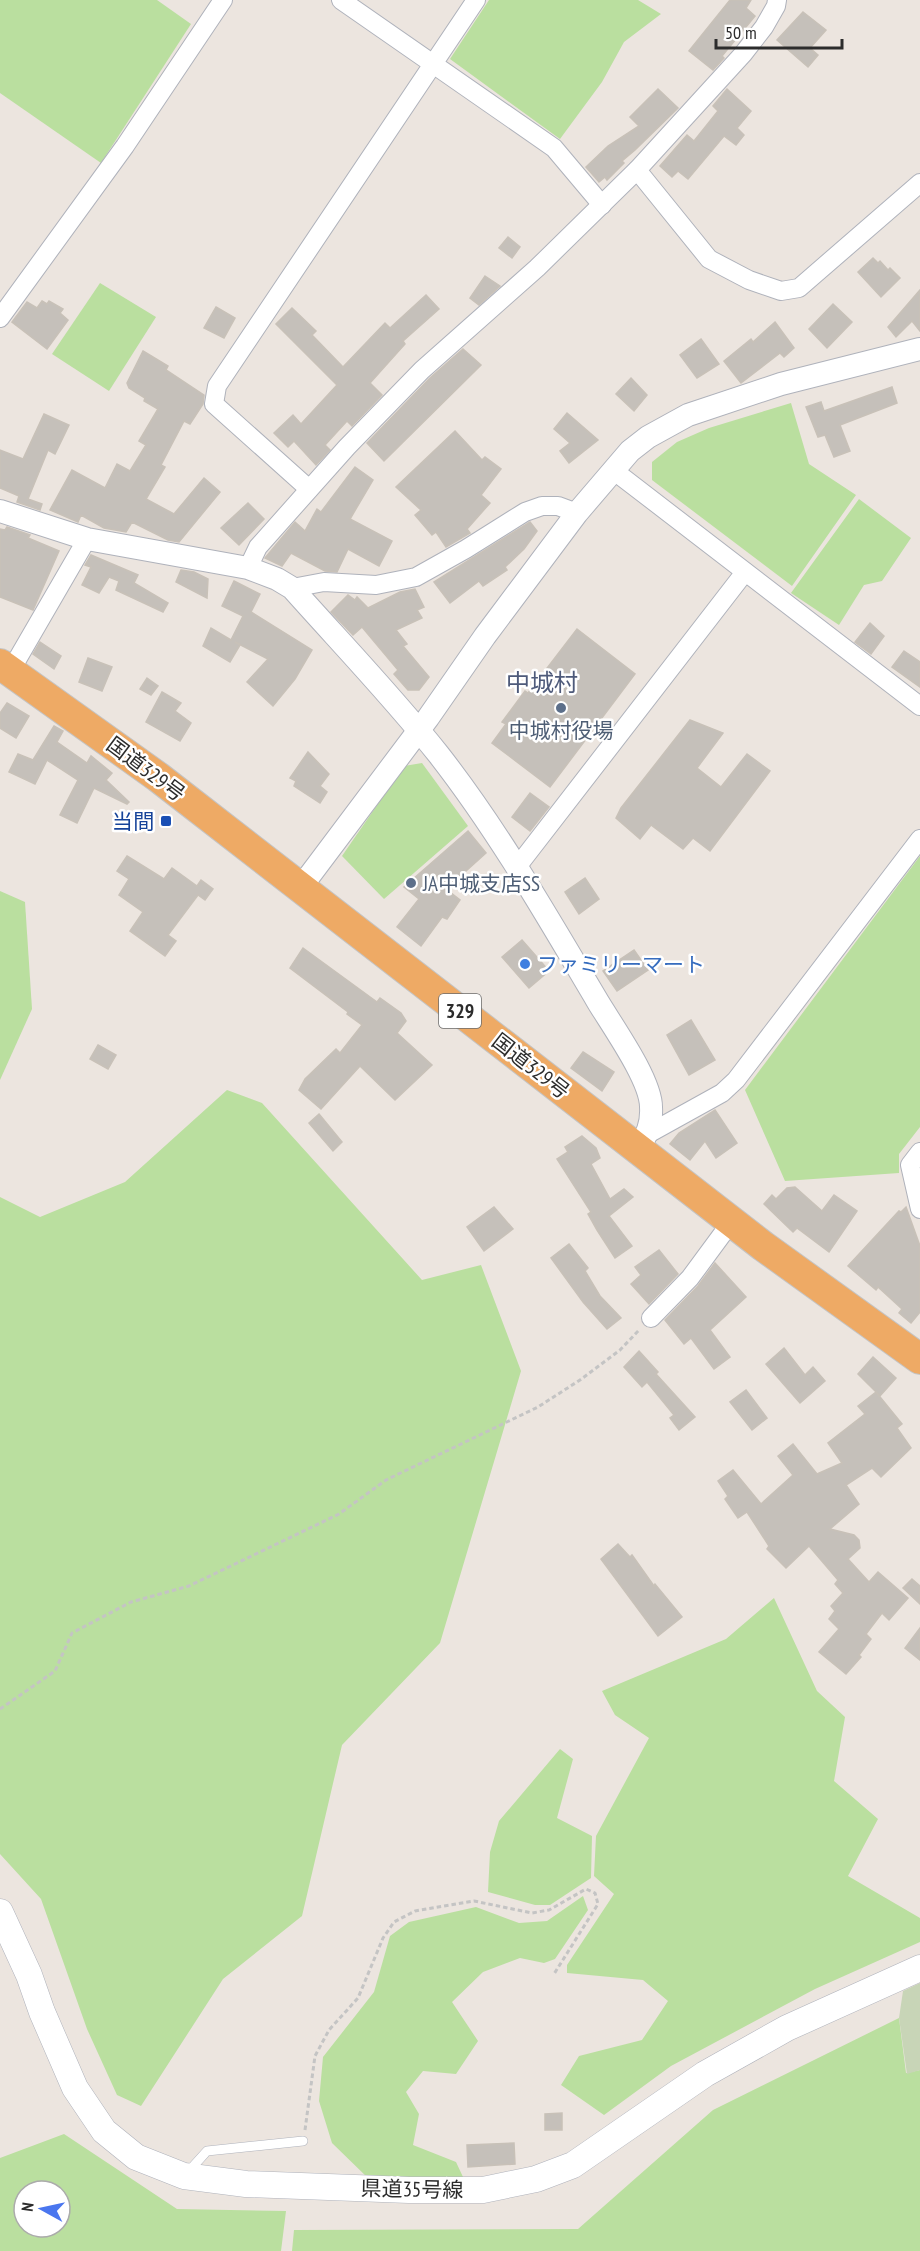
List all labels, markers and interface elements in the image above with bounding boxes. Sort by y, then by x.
scale bar [716,12,842,50]
text: 50 m [725,21,757,44]
district label: 中城村 [506,667,578,698]
marker: 中城村役場 [554,701,568,715]
place label: 中城村役場 [509,717,614,744]
street label: 国道329号 [101,731,191,807]
place label: 当間 [112,808,154,835]
marker: 当間 [159,814,173,828]
place label: JA中城支店SS [422,870,540,897]
marker: JA中城支店SS [404,876,418,890]
place label: ファミリーマート [537,951,705,978]
marker: ファミリーマート [518,957,532,971]
road number: 329 [439,994,481,1028]
street label: 国道329号 [487,1027,575,1105]
street label: 県道35号線 [360,2175,464,2203]
north arrow [12,2179,72,2239]
text: N [17,2201,38,2213]

